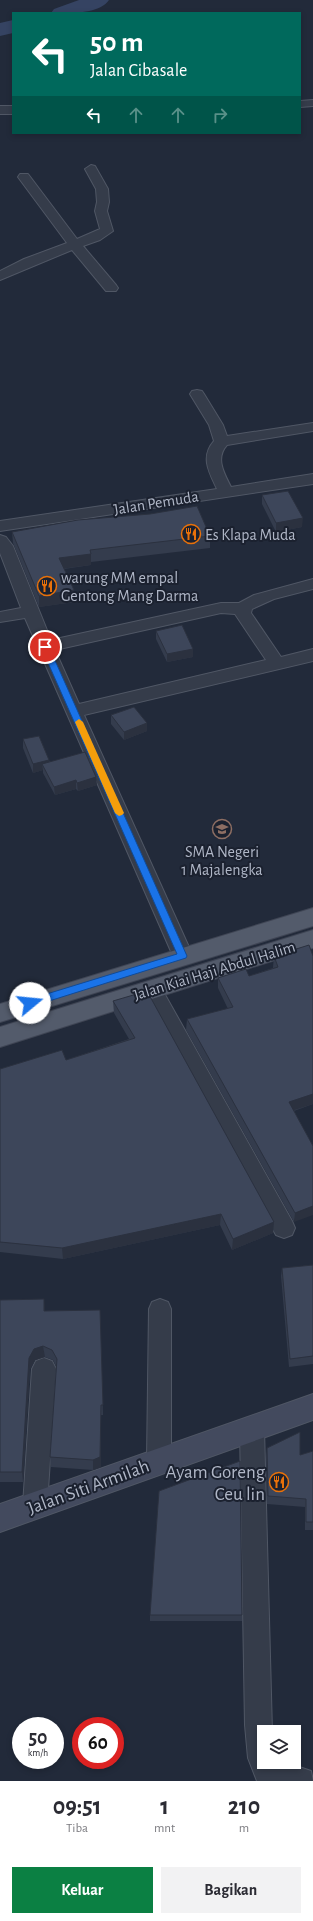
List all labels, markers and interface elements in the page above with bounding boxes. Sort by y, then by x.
icon: left [24,28,76,80]
text: 50 m [90,29,144,57]
text: Jalan Cibasale [90,62,187,80]
icon: left [83,104,105,126]
icon: ahead [125,104,147,126]
icon: ahead [167,104,189,126]
icon: right [209,104,231,126]
street label: Jalan Pemuda [113,488,200,518]
restaurant icon: Es Klapa Muda [180,523,202,545]
place label: Es Klapa Muda [205,527,296,543]
place label: warung MM empal Gentong Mang Darma [61,570,199,604]
restaurant icon: warung MM empal Gentong Mang Darma [36,575,58,597]
pin [28,630,62,664]
icon: arrive [34,636,56,658]
school or university icon: SMA Negeri 1 Majalengka [211,818,233,840]
place label: SMA Negeri 1 Majalengka [181,844,263,879]
street label: Jalan Kiai Haji Abdul Halim [131,939,298,1004]
position arrow [9,982,51,1024]
street label: Jalan Siti Armilah [25,1457,152,1518]
place label: Ayam Goreng Ceu lin [166,1463,266,1504]
restaurant icon: Ayam Goreng Ceu lin [268,1471,290,1493]
speed limit sign: 60 [72,1717,124,1769]
map controls [257,1725,301,1769]
button: layers [257,1725,301,1769]
text: 50 [28,1728,48,1748]
text: km/h [28,1748,48,1758]
text: 09:51 [53,1795,101,1819]
text: 1 [160,1795,169,1819]
text: 210 [228,1795,260,1819]
text: Tiba [66,1822,88,1835]
text: mnt [154,1822,175,1835]
text: m [239,1822,249,1835]
button: Keluar [12,1867,153,1913]
button: Bagikan [161,1867,301,1913]

